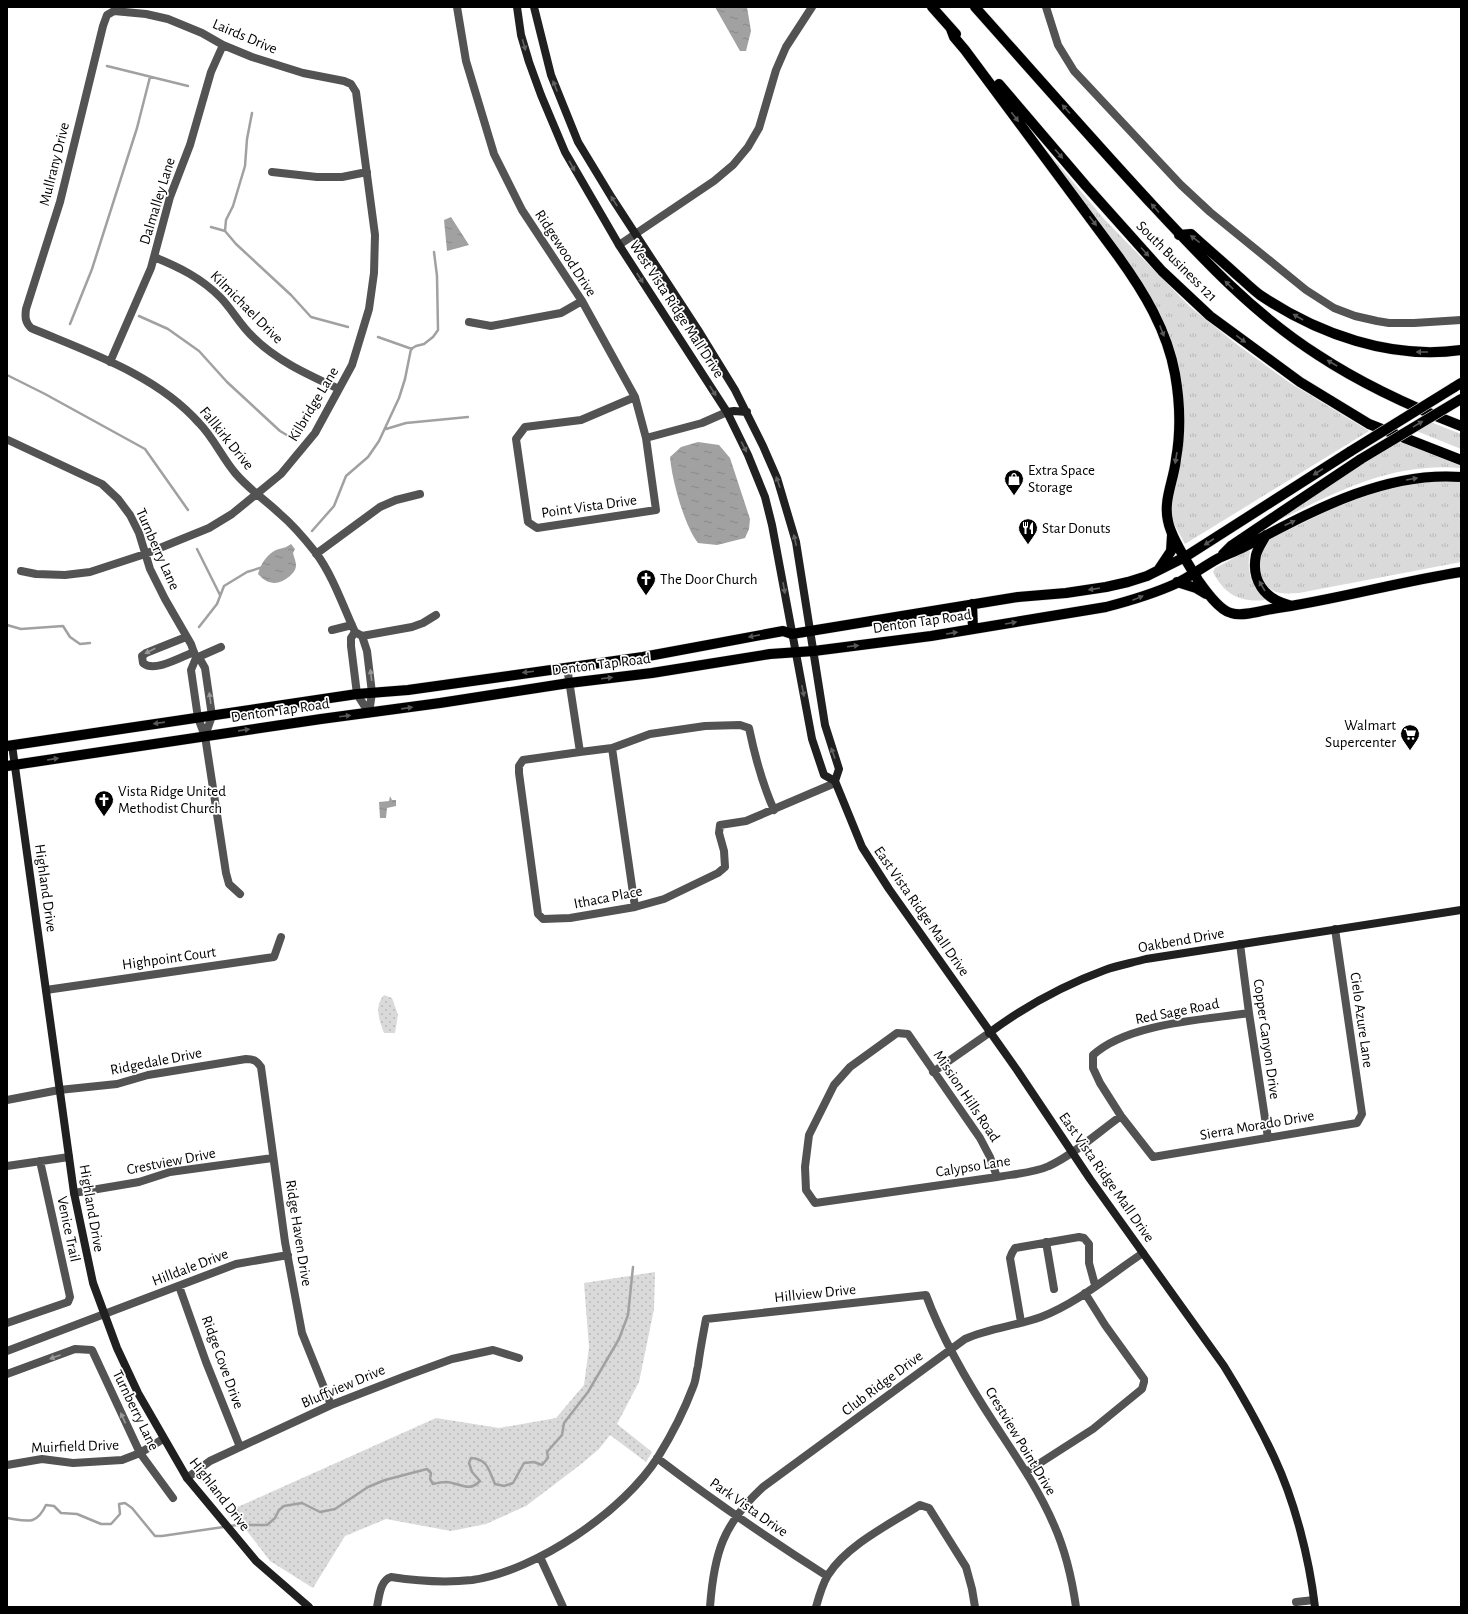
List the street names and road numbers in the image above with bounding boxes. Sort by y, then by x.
street label: Lairds Drive [210,16,279,57]
street label: Mullrany Drive [37,121,72,207]
street label: Dalmalley Lane [137,156,178,246]
street label: Ridgewood Drive [532,207,599,299]
street label: South Business 121 [1133,218,1220,305]
street label: West Vista Ridge Mall Drive [627,238,727,381]
street label: Kilmichael Drive [207,268,286,347]
street label: Kilbridge Lane [285,364,341,444]
street label: Fallkirk Drive [197,404,256,473]
street label: Point Vista Drive [540,492,638,521]
street label: Turnberry Lane [133,506,182,592]
street label: Denton Tap Road [872,607,973,636]
street label: Denton Tap Road [551,651,652,678]
street label: Denton Tap Road [230,696,331,725]
street label: Highland Drive [32,843,59,933]
street label: East Vista Ridge Mall Drive [871,844,972,979]
street label: Ithaca Place [573,883,644,911]
street label: Oakbend Drive [1137,926,1225,955]
street label: Highpoint Court [121,944,217,973]
street label: Cielo Azure Lane [1347,971,1376,1069]
street label: Copper Canyon Drive [1251,978,1282,1100]
street label: Red Sage Road [1134,996,1221,1027]
street label: Ridgedale Drive [109,1045,203,1078]
street label: Mission Hills Road [931,1048,1003,1145]
street label: Sierra Morado Drive [1199,1108,1315,1143]
street label: East Vista Ridge Mall Drive [1056,1110,1157,1245]
street label: Crestview Drive [125,1146,217,1177]
street label: Calypso Lane [935,1153,1012,1180]
street label: Highland Drive [76,1163,107,1253]
street label: Ridge Haven Drive [283,1179,314,1287]
street label: Venice Trail [54,1195,83,1263]
street label: Hilldale Drive [150,1246,230,1289]
street label: Hillview Drive [774,1282,857,1305]
street label: Ridge Cove Drive [199,1314,246,1411]
street label: Club Ridge Drive [839,1348,926,1419]
street label: Bluffview Drive [299,1362,387,1411]
street label: Turnberry Lane [110,1368,161,1453]
street label: Crestview Point Drive [982,1384,1059,1498]
street label: Muirfield Drive [31,1437,119,1456]
street label: Highland Drive [186,1455,253,1534]
street label: Park Vista Drive [707,1475,791,1540]

